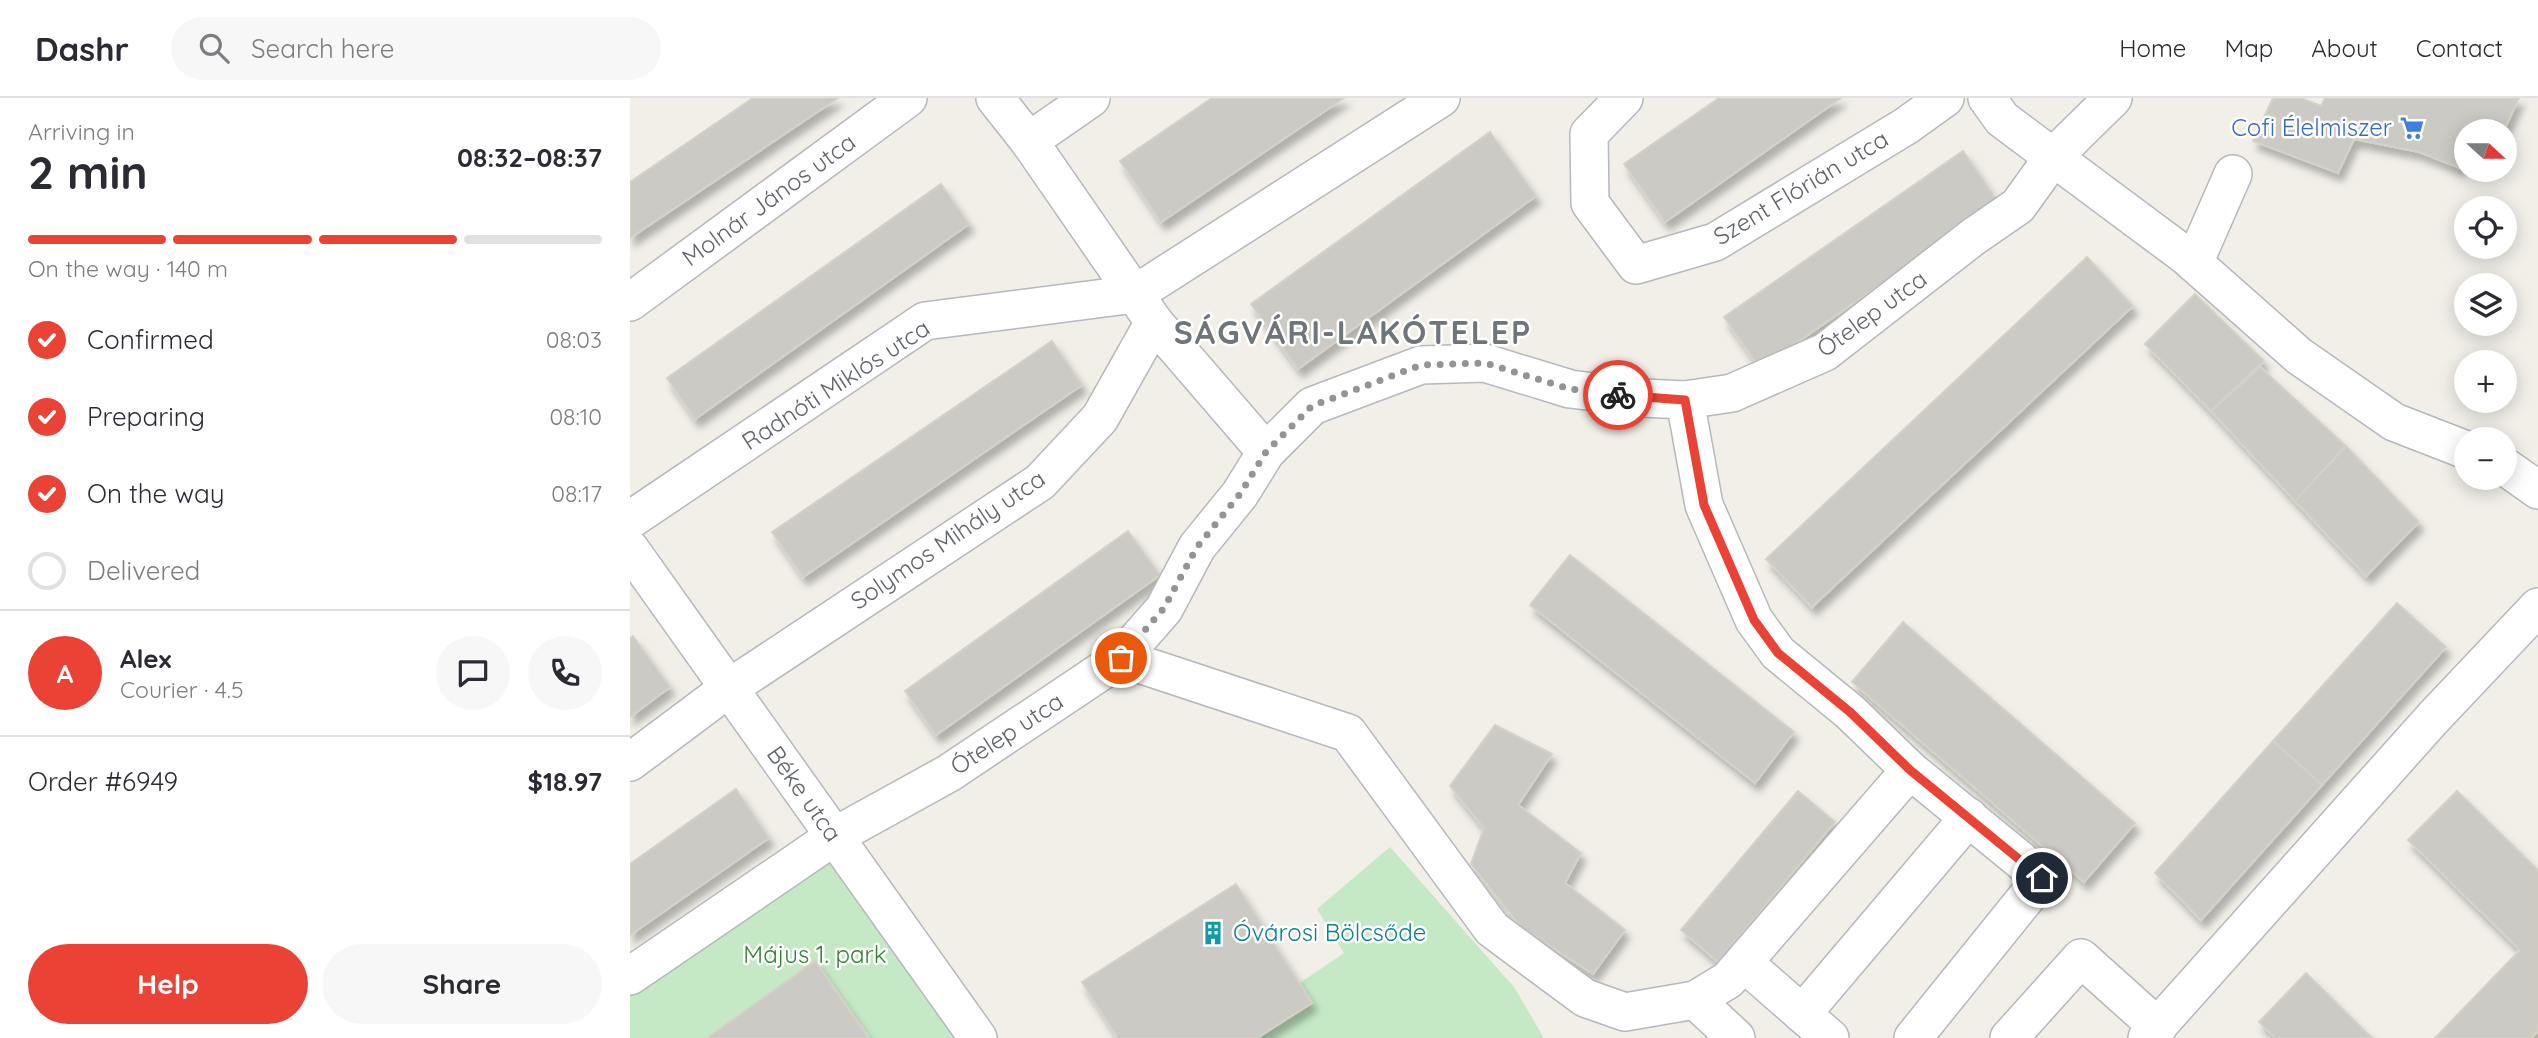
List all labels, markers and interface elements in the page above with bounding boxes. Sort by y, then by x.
search box [171,17,661,80]
text: Dashr [35,28,129,69]
icon: search [195,29,233,67]
text: Search here [251,32,394,65]
text: Home [2119,33,2186,63]
text: Map [2224,33,2273,63]
text: About [2311,33,2378,63]
text: Contact [2416,33,2503,63]
place label: Cofi Élelmiszer [2231,112,2392,142]
supermarket icon: Cofi Élelmiszer [2398,114,2426,142]
text: Arriving in [28,117,135,146]
north arrow [2454,119,2516,182]
map controls [2454,119,2517,490]
street label: Szent Flórián utca [1708,123,1893,251]
street label: Molnár János utca [676,126,861,272]
text: 08:32–08:37 [457,141,602,174]
text: 2 min [28,143,148,201]
button: locate [2454,196,2517,259]
text: On the way · 140 m [28,254,228,283]
street label: Ótelep utca [1811,263,1932,363]
button: layers [2454,273,2517,336]
street label: Radnóti Miklós utca [736,312,935,456]
district label: SÁGVÁRI-LAKÓTELEP [1174,312,1532,352]
icon: check [28,321,66,359]
text: Confirmed [87,323,214,356]
text: 08:03 [546,325,602,354]
button: + [2454,350,2517,413]
courier [1583,360,1653,430]
icon: bike [1599,376,1637,414]
icon: check [28,398,66,436]
text: Preparing [87,400,205,433]
text: 08:10 [549,402,602,431]
button: − [2454,427,2517,490]
street label: Solymos Mihály utca [844,463,1050,615]
icon: check [28,475,66,513]
text: On the way [87,477,225,510]
text: 08:17 [551,479,602,508]
text: Delivered [87,554,200,587]
pin [1091,628,1151,688]
button: chat [436,636,510,710]
button: phone [528,636,602,710]
icon: bag [1102,639,1140,677]
text: Alex [120,642,171,675]
text: A [57,657,73,690]
text: Courier · 4.5 [120,675,244,704]
street label: Ótelep utca [944,686,1069,781]
street label: Béke utca [761,740,849,847]
text: Order #6949 [28,765,178,798]
text: $18.97 [527,765,602,798]
pin [2012,848,2072,908]
icon: home [2023,859,2061,897]
place label: Óvárosi Bölcsőde [1233,917,1426,947]
building icon: Óvárosi Bölcsőde [1199,919,1227,947]
park label: Május 1. park [743,939,887,969]
button: Help [28,944,308,1024]
button: Share [322,944,602,1024]

